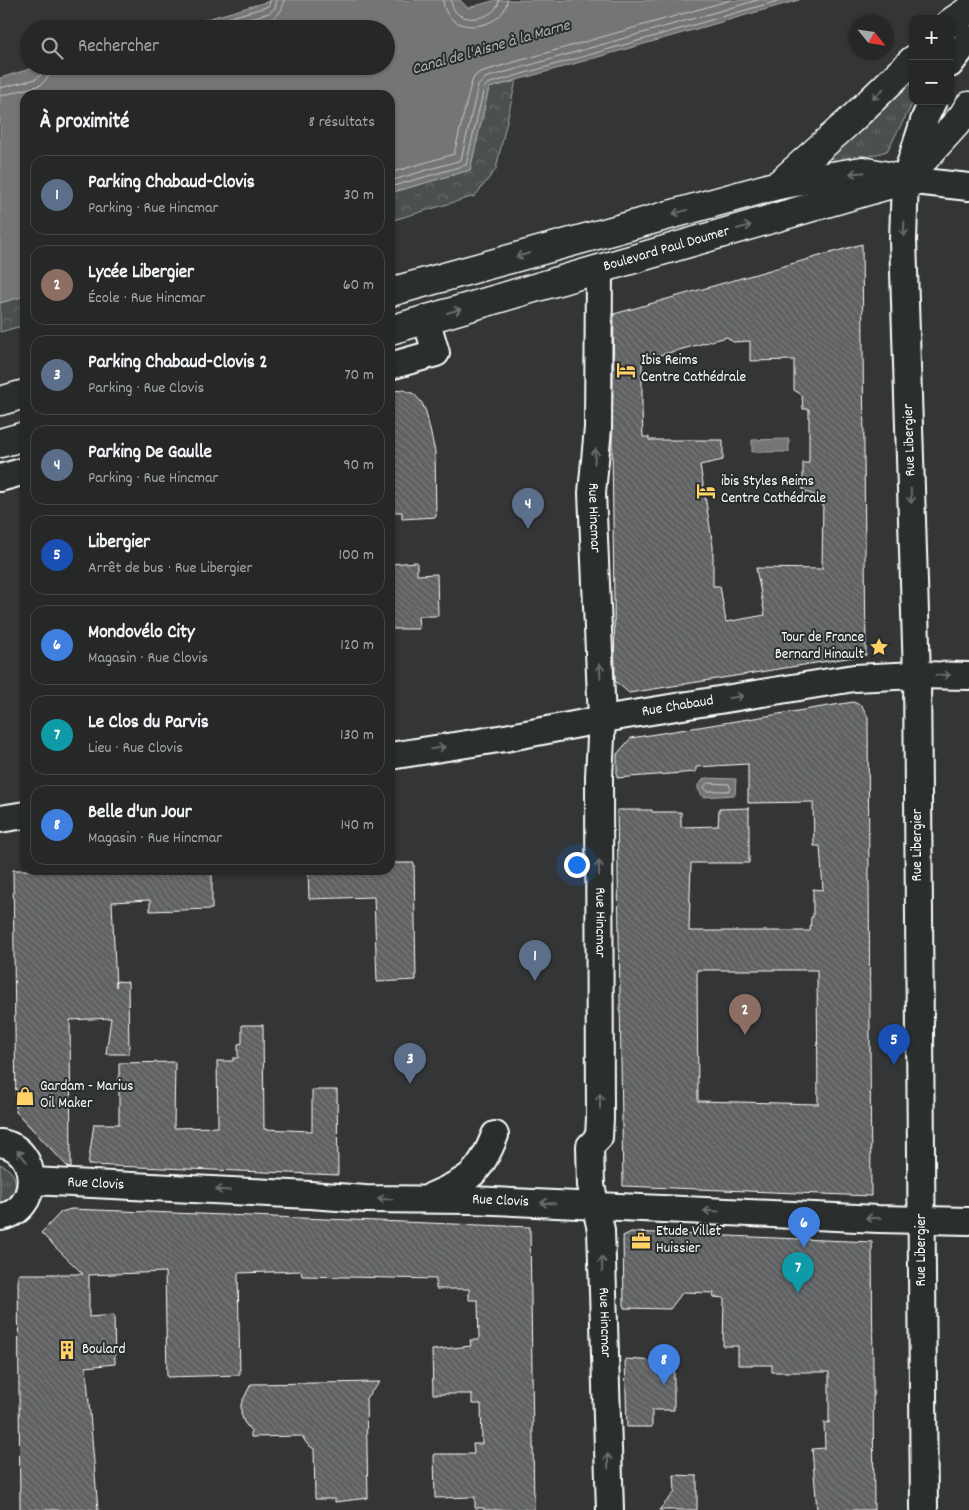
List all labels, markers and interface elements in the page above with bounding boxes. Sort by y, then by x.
water label: Canal de l'Aisne à la Marne [409,14,574,82]
north arrow [849,15,894,60]
map controls [909,15,954,105]
button: + [909,15,954,60]
search box [20,20,395,75]
icon: search [38,34,66,62]
text: Rechercher [78,34,159,61]
button: − [909,60,954,105]
one-way arrow [872,88,884,100]
text: À proximité [40,108,129,138]
text: 8 résultats [309,111,375,134]
one-way arrow [849,168,865,177]
text: Parking Chabaud-Clovis [88,170,255,197]
text: 1 [55,184,59,207]
text: 30 m [344,184,374,207]
text: Parking · Rue Hincmar [88,197,218,220]
one-way arrow [672,208,688,217]
one-way arrow [899,220,908,236]
street label: Boulevard Paul Doumer [601,221,733,278]
one-way arrow [736,222,752,231]
one-way arrow [516,250,532,260]
text: Lycée Libergier [88,260,194,287]
text: 2 [54,274,61,297]
text: 60 m [343,274,374,297]
text: École · Rue Hincmar [88,287,205,310]
one-way arrow [445,306,461,315]
text: Parking Chabaud-Clovis 2 [88,350,267,377]
place label: Ibis Reims Centre Cathédrale [641,350,747,389]
hotel icon: Ibis Reims Centre Cathédrale [615,359,637,381]
text: 3 [53,364,61,387]
text: 70 m [344,364,374,387]
text: Parking · Rue Clovis [88,377,204,400]
street label: Rue Libergier [898,403,922,477]
text: Parking De Gaulle [88,440,212,467]
one-way arrow [590,448,600,464]
text: 4 [54,454,60,477]
text: 90 m [343,454,374,477]
text: Parking · Rue Hincmar [88,467,218,490]
place label: ibis Styles Reims Centre Cathédrale [721,471,827,510]
hotel icon: ibis Styles Reims Centre Cathédrale [695,480,717,502]
street label: Rue Hincmar [581,482,606,554]
pin: 4 [512,488,544,529]
one-way arrow [907,488,916,504]
text: Libergier [88,530,150,557]
text: 5 [53,544,61,567]
text: 100 m [338,544,374,567]
text: Arrêt de bus · Rue Libergier [88,557,253,580]
text: Mondovélo City [88,620,195,647]
place label: Tour de France Bernard Hinault [775,627,864,666]
text: 6 [53,634,61,657]
text: 120 m [340,634,374,657]
place icon: Tour de France Bernard Hinault [868,636,890,658]
text: Magasin · Rue Clovis [88,647,208,670]
one-way arrow [595,663,604,679]
one-way arrow [934,670,951,680]
street label: Rue Chabaud [640,690,715,723]
one-way arrow [728,692,744,702]
text: Le Clos du Parvis [88,710,209,737]
text: 7 [54,724,60,747]
text: 130 m [340,724,374,747]
text: Lieu · Rue Clovis [88,737,183,760]
one-way arrow [430,743,446,753]
text: Belle d'un Jour [88,800,192,827]
street label: Rue Libergier [907,808,929,881]
text: 8 [54,814,60,837]
text: 140 m [340,814,374,837]
text: Magasin · Rue Hincmar [88,827,222,850]
your location [564,852,590,878]
one-way arrow [594,861,604,877]
street label: Rue Hincmar [588,887,611,958]
pin: 1 [519,940,551,981]
pin: 2 [729,994,761,1035]
pin: 5 [878,1024,910,1065]
pin: 3 [394,1043,426,1084]
place label: Gardam - Marius Oil Maker [40,1076,133,1115]
shop icon: Gardam - Marius Oil Maker [14,1085,36,1107]
one-way arrow [595,1093,605,1110]
one-way arrow [17,1150,28,1163]
street label: Rue Clovis [67,1172,125,1197]
one-way arrow [215,1186,231,1195]
street label: Rue Clovis [472,1189,529,1214]
one-way arrow [378,1194,394,1204]
one-way arrow [540,1199,556,1208]
one-way arrow [703,1206,719,1215]
pin: 6 [788,1207,820,1248]
street label: Rue Libergier [911,1213,933,1286]
one-way arrow [865,1214,881,1223]
place label: Etude Villet Huissier [656,1221,722,1260]
office icon: Etude Villet Huissier [630,1230,652,1252]
pin: 7 [782,1252,814,1293]
one-way arrow [598,1256,607,1272]
street label: Rue Hincmar [592,1287,616,1358]
building icon: Boulard [56,1339,78,1361]
place label: Boulard [82,1339,125,1361]
pin: 8 [648,1344,680,1385]
one-way arrow [604,1454,613,1470]

